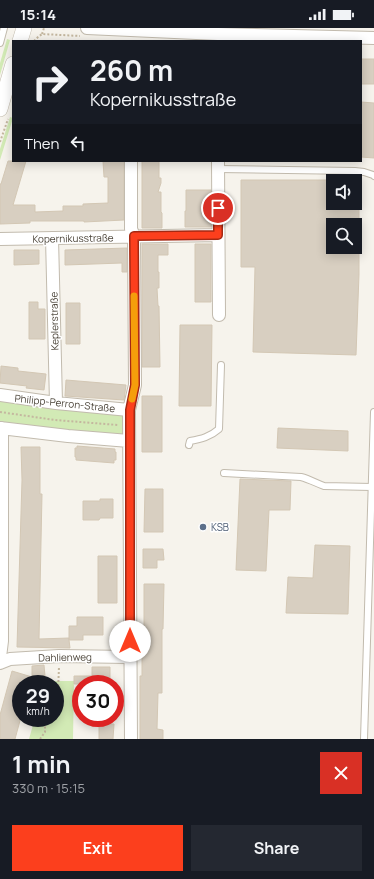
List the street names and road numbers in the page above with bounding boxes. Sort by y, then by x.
street label: Kopernikusstraße [32,230,114,246]
street label: Keplerstraße [46,291,62,351]
street label: Philipp-Perron-Straße [14,391,116,415]
street label: Dahlienweg [38,650,92,664]

